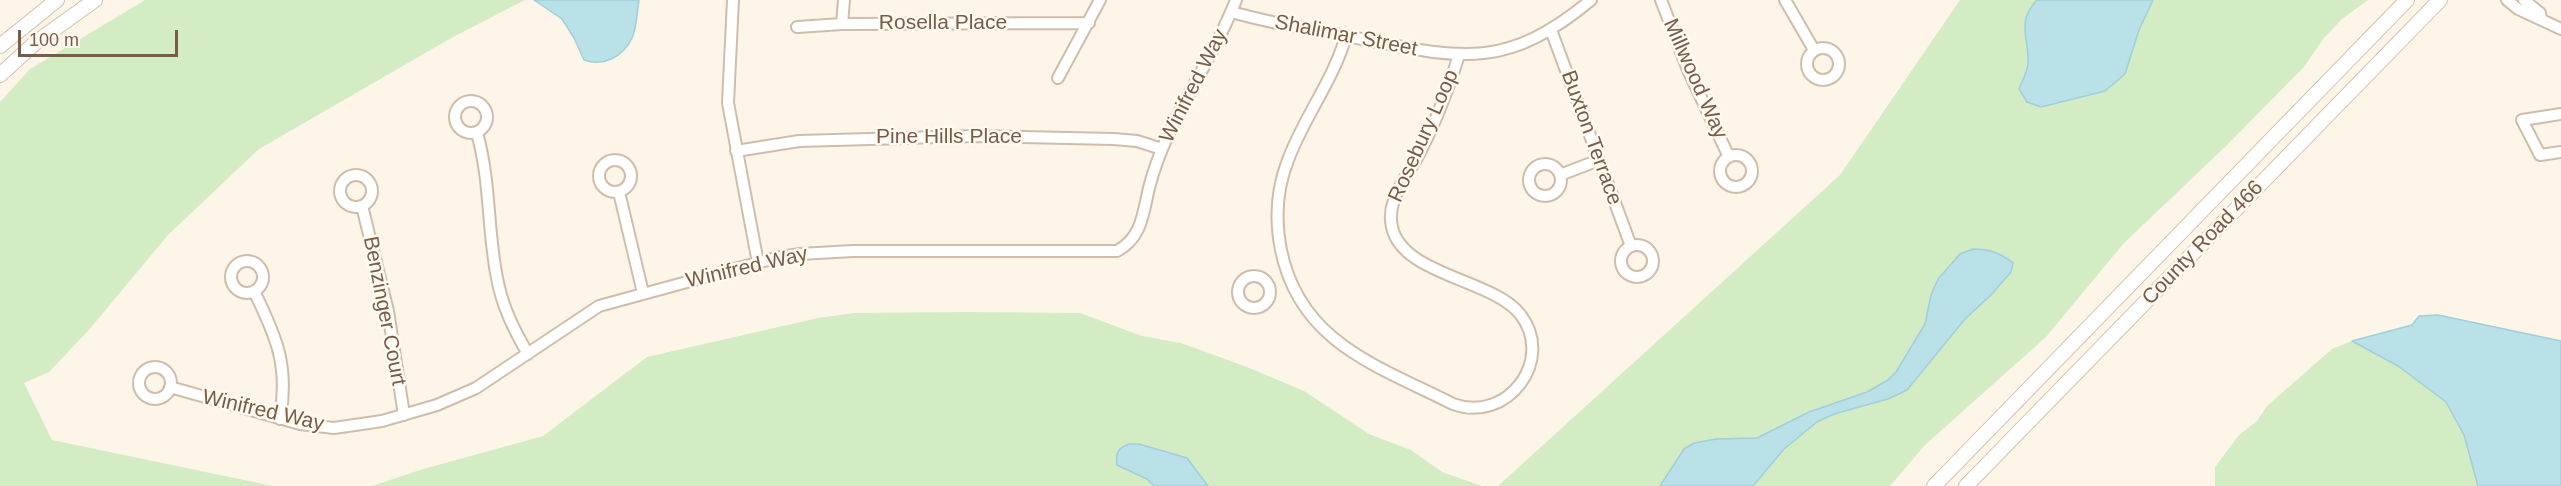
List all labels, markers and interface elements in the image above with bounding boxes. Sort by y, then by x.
street label: Rosella Place [879,10,1007,36]
street label: Shalimar Street [1273,10,1419,62]
street label: Millwood Way [1657,15,1733,143]
scale bar [21,18,182,56]
street label: Winifred Way [1155,25,1233,147]
text: 100 m [29,30,79,50]
street label: Rosebury Loop [1384,66,1464,206]
street label: Buxton Terrace [1555,67,1627,209]
street label: Pine Hills Place [876,124,1022,150]
street label: County Road 466 [2137,175,2269,311]
street label: Benzinger Court [357,234,411,388]
street label: Winifred Way [684,242,810,294]
street label: Winifred Way [200,385,326,437]

